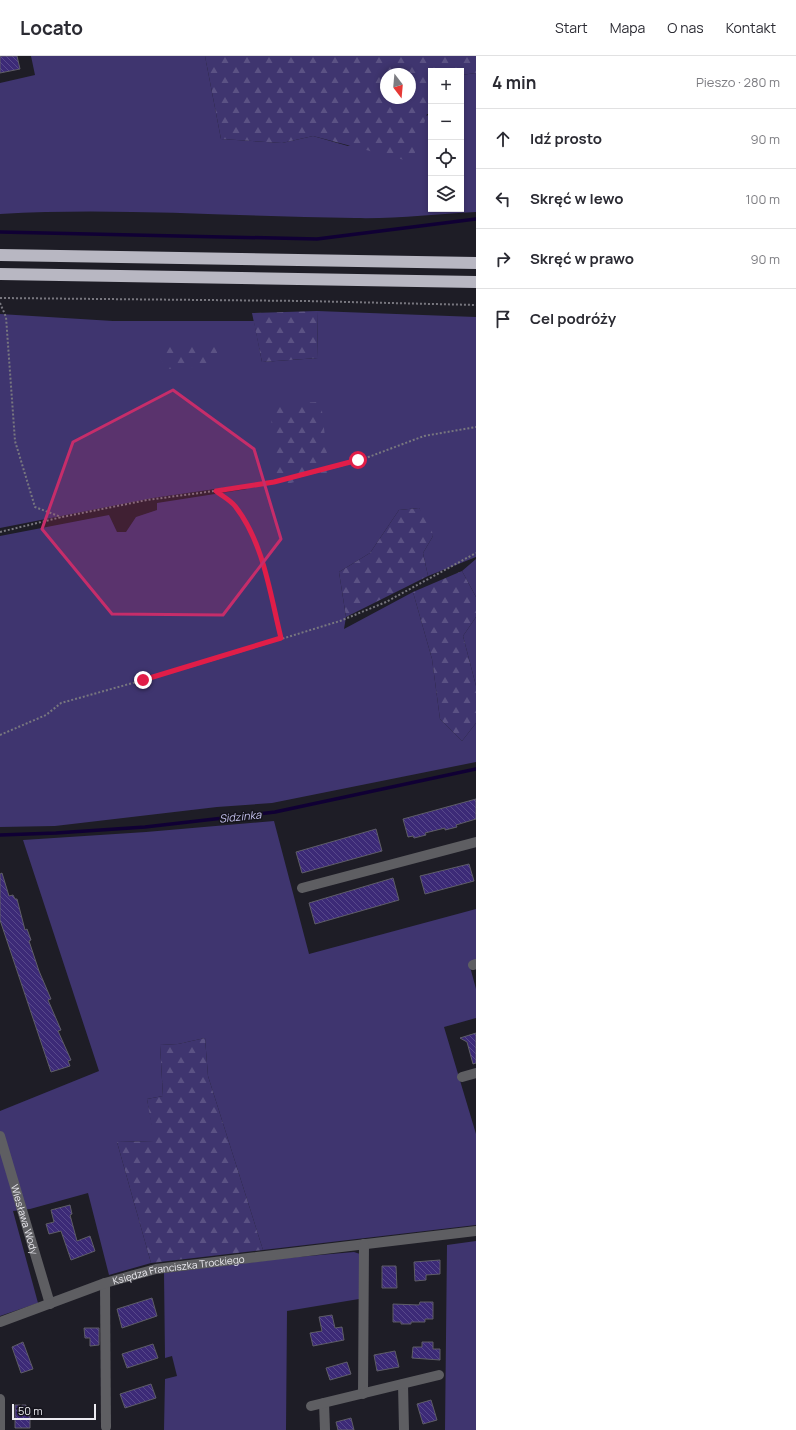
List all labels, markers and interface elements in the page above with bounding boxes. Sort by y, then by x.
text: Locato [20,15,83,41]
text: Start [555,18,588,37]
text: Mapa [610,18,645,37]
text: O nas [667,18,704,37]
text: Kontakt [726,18,776,37]
north arrow [380,68,416,104]
map controls [428,68,464,212]
button: + [428,68,464,104]
text: 4 min [492,71,536,94]
text: Pieszo · 280 m [696,73,780,91]
button: − [428,104,464,140]
icon: ahead [492,128,514,150]
text: Idź prosto [530,128,602,149]
text: 90 m [750,130,780,148]
button: locate [428,140,464,176]
button: layers [428,176,464,212]
icon: left [492,188,514,210]
text: Skręć w lewo [530,188,624,209]
text: 100 m [745,190,780,208]
icon: right [492,248,514,270]
text: Skręć w prawo [530,248,634,269]
text: 90 m [750,250,780,268]
icon: arrive [492,308,514,330]
text: Cel podróży [530,308,616,329]
route start [349,451,367,469]
route end [134,671,152,689]
water label: Sidzinka [218,806,263,826]
street label: Wiesława Wody [8,1183,42,1257]
street label: Księdza Franciszka Trockiego [111,1252,245,1288]
scale bar [12,1402,96,1421]
text: 50 m [18,1403,43,1418]

